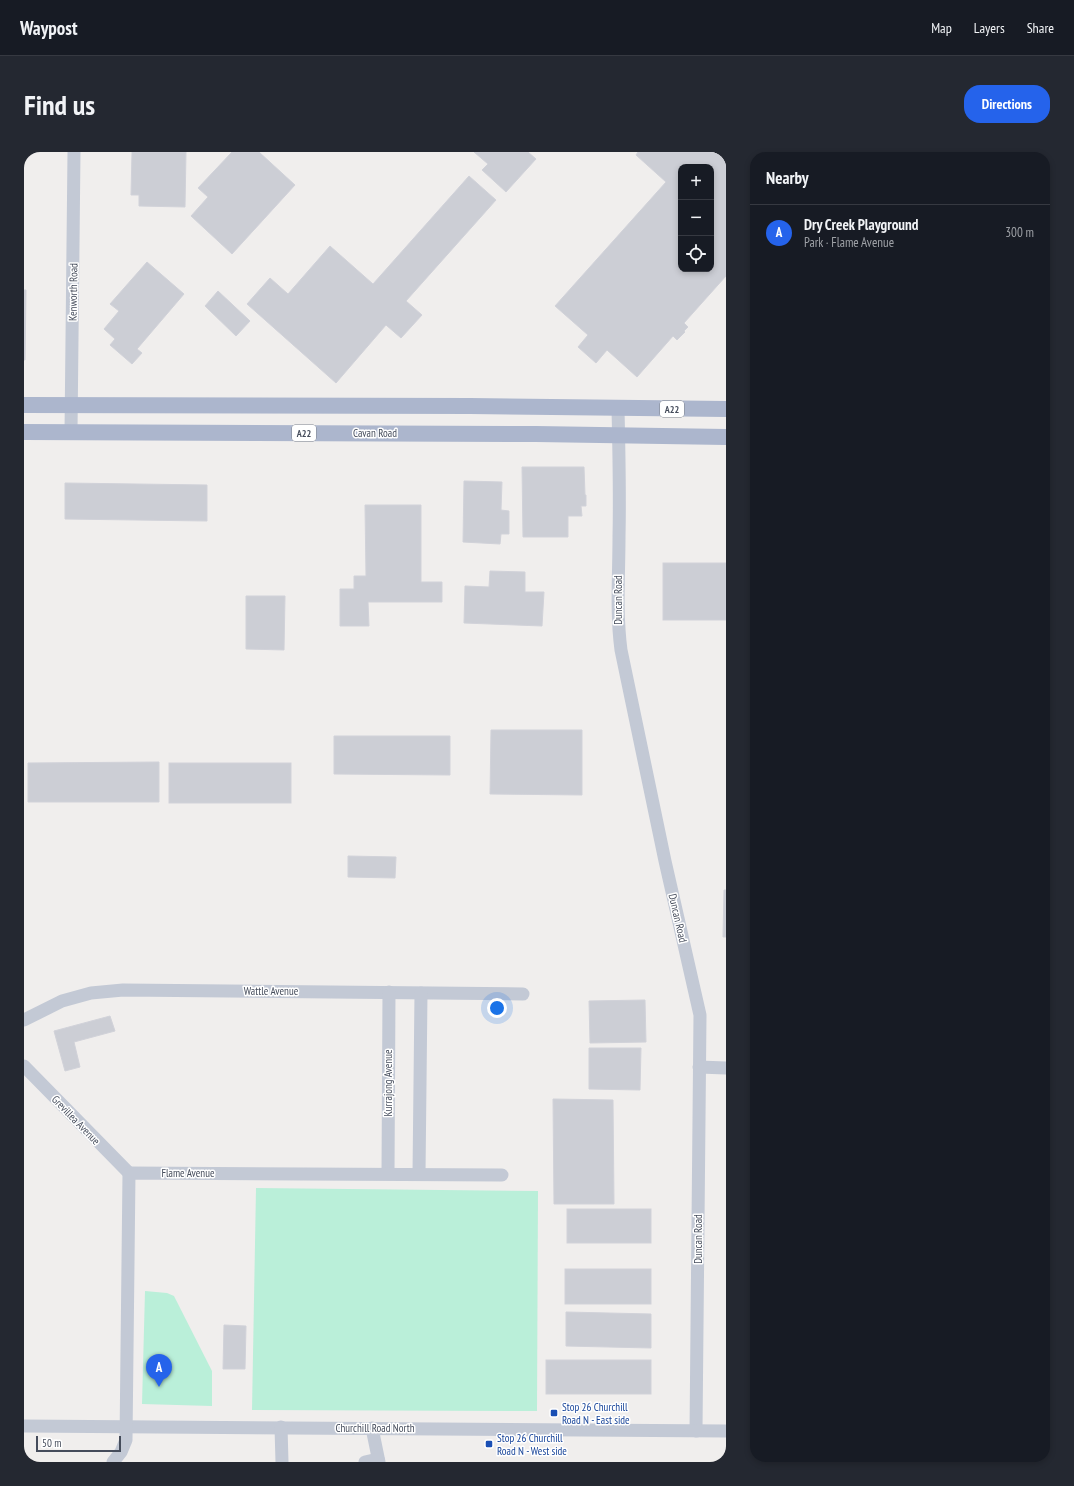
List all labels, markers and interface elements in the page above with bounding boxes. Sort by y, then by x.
text: Waypost [20,16,77,40]
text: Map [931,19,952,37]
text: Layers [974,19,1005,37]
text: Share [1027,19,1054,37]
button: Directions [964,85,1050,123]
text: Find us [24,86,95,123]
map controls [678,164,714,272]
button: + [678,164,714,200]
text: Nearby [766,167,809,189]
button: − [678,200,714,236]
text: Dry Creek Playground [804,215,918,234]
text: A [776,224,782,241]
text: 300 m [1005,224,1034,241]
text: Park · Flame Avenue [804,234,894,251]
button: locate [678,236,714,272]
street label: Kenworth Road [65,263,81,321]
road number: A22 [660,401,684,417]
road number: A22 [292,425,316,441]
street label: Cavan Road [353,426,397,440]
street label: Duncan Road [611,575,625,625]
street label: Duncan Road [666,892,690,944]
street label: Wattle Avenue [244,984,299,998]
your location [487,998,507,1018]
street label: Kurrajong Avenue [381,1049,395,1116]
street label: Grevillea Avenue [49,1092,103,1148]
street label: Flame Avenue [161,1166,215,1180]
street label: Duncan Road [691,1214,705,1264]
pin: A [146,1354,172,1387]
place label: Stop 26 Churchill Road N - East side [562,1400,630,1427]
marker: Stop 26 Churchill Road N - East side [549,1408,559,1418]
street label: Churchill Road North [335,1421,415,1435]
place label: Stop 26 Churchill Road N - West side [497,1431,567,1458]
scale bar [36,1434,121,1453]
text: 50 m [42,1436,61,1450]
marker: Stop 26 Churchill Road N - West side [484,1439,494,1449]

